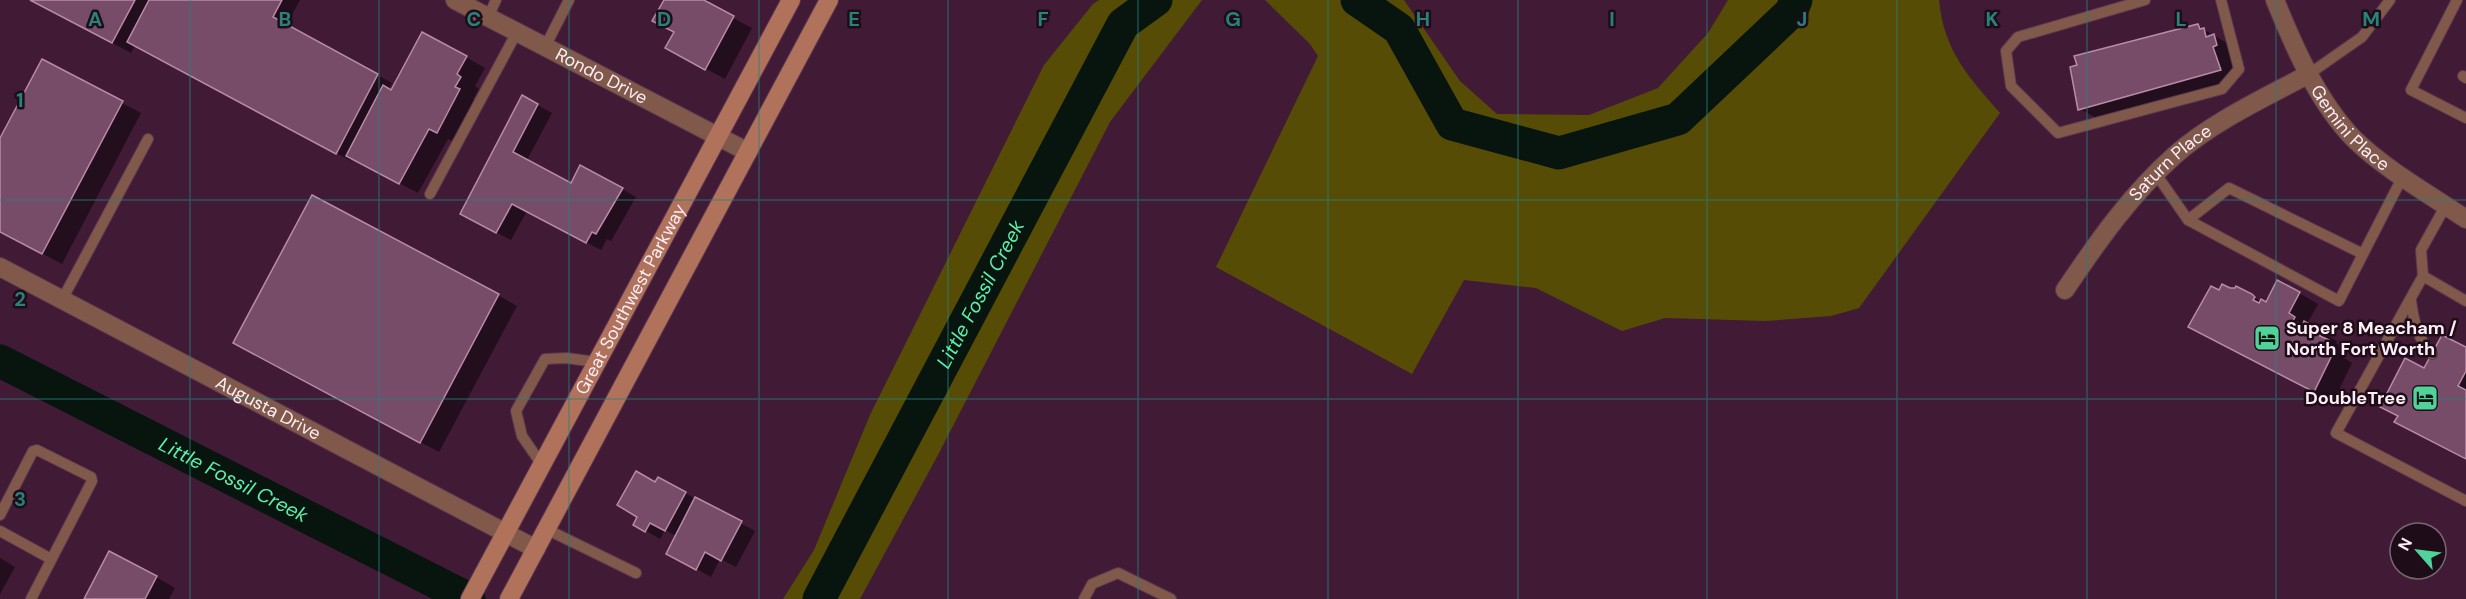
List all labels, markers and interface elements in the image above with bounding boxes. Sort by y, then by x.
text: A [88,6,102,32]
text: B [279,6,291,32]
text: C [467,6,481,32]
text: D [657,6,671,32]
text: E [848,6,860,32]
text: F [1037,6,1049,32]
text: G [1225,6,1241,32]
text: H [1416,6,1430,32]
text: I [1609,6,1615,32]
text: J [1797,6,1807,32]
text: K [1985,6,1999,32]
text: L [2175,6,2187,32]
text: M [2362,6,2380,32]
street label: Rondo Drive [551,42,652,110]
street label: Gemini Place [2305,80,2395,176]
text: 1 [16,87,24,113]
street label: Saturn Place [2124,119,2216,206]
street label: Great Southwest Parkway [570,200,692,399]
water label: Little Fossil Creek [930,215,1030,373]
text: 2 [14,286,26,312]
place label: Super 8 Meacham / North Fort Worth [2286,316,2457,361]
hotel icon: Super 8 Meacham / North Fort Worth [2252,323,2282,353]
street label: Augusta Drive [211,371,325,446]
hotel icon: DoubleTree [2410,383,2440,413]
place label: DoubleTree [2305,386,2406,410]
water label: Little Fossil Creek [155,431,313,529]
text: 3 [14,486,26,512]
north arrow [2388,521,2448,581]
text: N [2393,534,2417,554]

